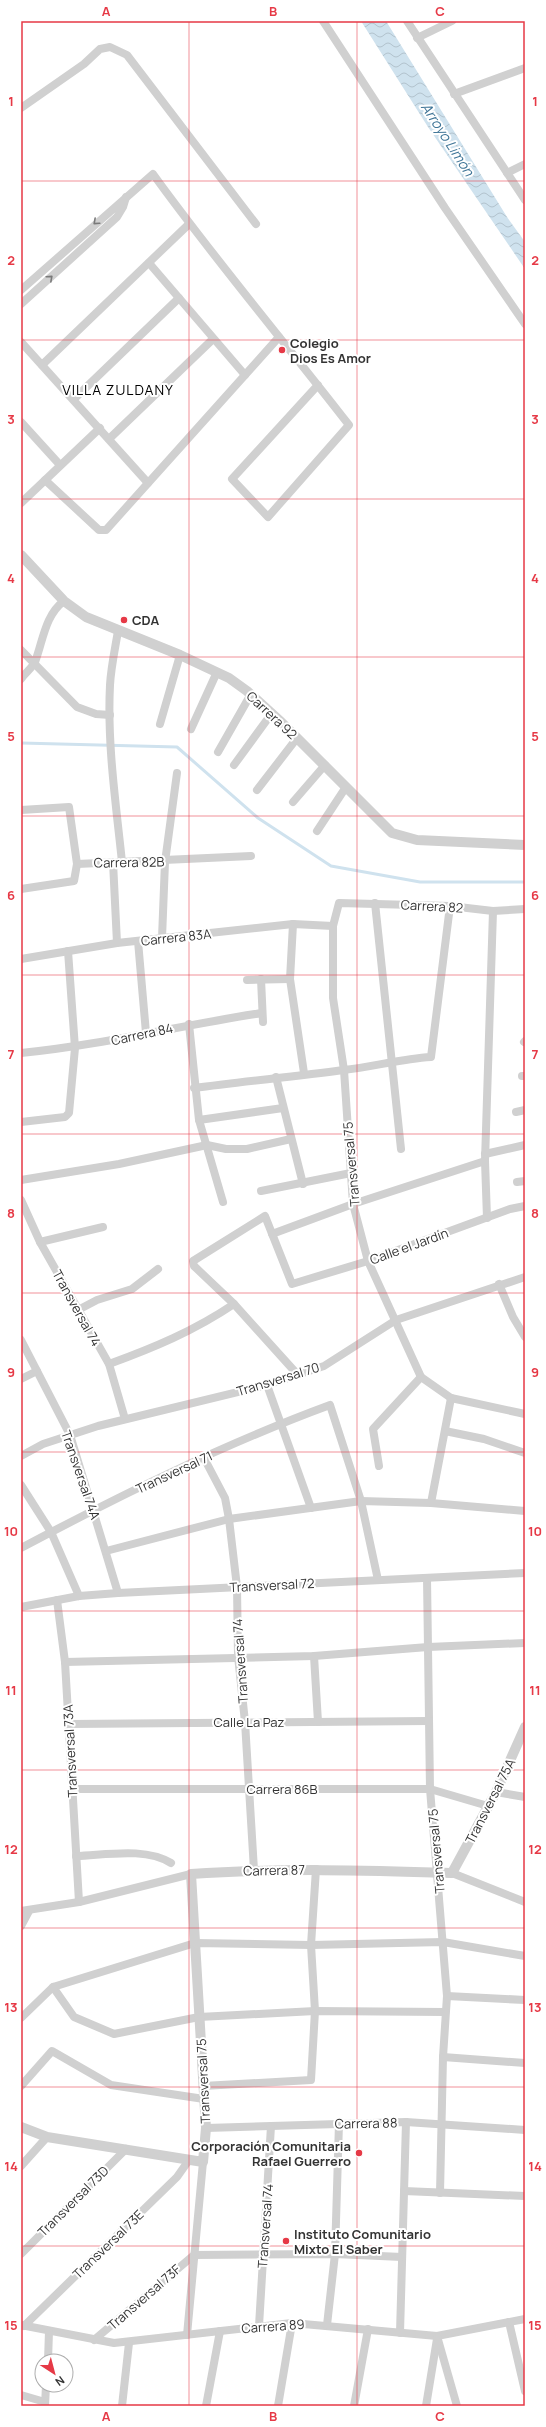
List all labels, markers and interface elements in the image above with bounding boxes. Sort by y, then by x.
text: A [102,2,111,20]
text: B [269,2,277,20]
text: C [435,2,445,20]
text: 1 [8,92,14,110]
text: 1 [532,92,538,110]
water label: Arroyo Limón [417,99,479,180]
one-way arrow [93,218,101,225]
text: 2 [7,251,15,269]
text: 2 [531,251,539,269]
one-way arrow [45,275,53,282]
place label: Colegio Dios Es Amor [290,334,371,367]
marker: Colegio Dios Es Amor [277,345,287,355]
district label: VILLA ZULDANY [62,380,174,399]
text: 3 [7,410,15,428]
text: 3 [531,410,539,428]
text: 4 [7,569,15,587]
text: 4 [531,569,539,587]
place label: CDA [132,611,159,629]
marker: CDA [119,615,129,625]
street label: Carrera 92 [243,687,301,743]
text: 5 [7,727,15,745]
text: 5 [531,727,539,745]
street label: Carrera 82B [94,852,164,872]
text: 6 [7,886,15,904]
text: 6 [531,886,539,904]
street label: Carrera 82 [400,895,464,917]
street label: Carrera 83A [140,924,212,950]
street label: Carrera 84 [109,1019,175,1049]
text: 7 [8,1045,15,1063]
text: 7 [532,1045,539,1063]
street label: Transversal 75 [338,1121,364,1207]
text: 8 [7,1204,15,1222]
text: 8 [531,1204,539,1222]
street label: Calle el Jardín [367,1223,451,1269]
street label: Transversal 74 [49,1267,106,1350]
street label: Transversal 70 [234,1358,322,1400]
text: 9 [7,1363,15,1381]
text: 9 [531,1363,539,1381]
street label: Transversal 74A [57,1428,105,1522]
street label: Transversal 71 [133,1446,215,1498]
text: 10 [4,1522,18,1540]
text: 10 [528,1522,542,1540]
street label: Transversal 72 [229,1574,315,1596]
street label: Transversal 74 [228,1618,252,1704]
text: 11 [5,1681,17,1699]
text: 11 [529,1681,541,1699]
street label: Transversal 73A [59,1704,81,1798]
street label: Calle La Paz [214,1713,285,1731]
street label: Transversal 75A [461,1755,519,1847]
street label: Carrera 86B [246,1780,318,1798]
street label: Transversal 75 [423,1808,449,1894]
text: 12 [4,1840,18,1858]
text: 12 [528,1840,542,1858]
street label: Carrera 87 [243,1860,305,1880]
text: 13 [4,1998,18,2016]
text: 13 [528,1998,542,2016]
street label: Transversal 75 [192,2038,214,2124]
street label: Carrera 88 [334,2113,398,2133]
place label: Corporación Comunitaria Rafael Guerrero [191,2137,351,2170]
marker: Corporación Comunitaria Rafael Guerrero [354,2148,364,2158]
text: 14 [4,2157,18,2175]
text: 14 [528,2157,542,2175]
street label: Transversal 73D [34,2161,113,2240]
street label: Transversal 74 [253,2183,277,2269]
street label: Transversal 73E [69,2205,147,2283]
place label: Instituto Comunitario Mixto El Saber [294,2225,431,2258]
marker: Instituto Comunitario Mixto El Saber [281,2236,291,2246]
street label: Transversal 73F [104,2260,185,2334]
street label: Carrera 89 [241,2315,305,2337]
text: 15 [4,2316,18,2334]
text: 15 [528,2316,542,2334]
north arrow [34,2353,74,2393]
text: N [52,2373,68,2390]
text: A [102,2407,111,2425]
text: B [269,2407,277,2425]
text: C [435,2407,445,2425]

